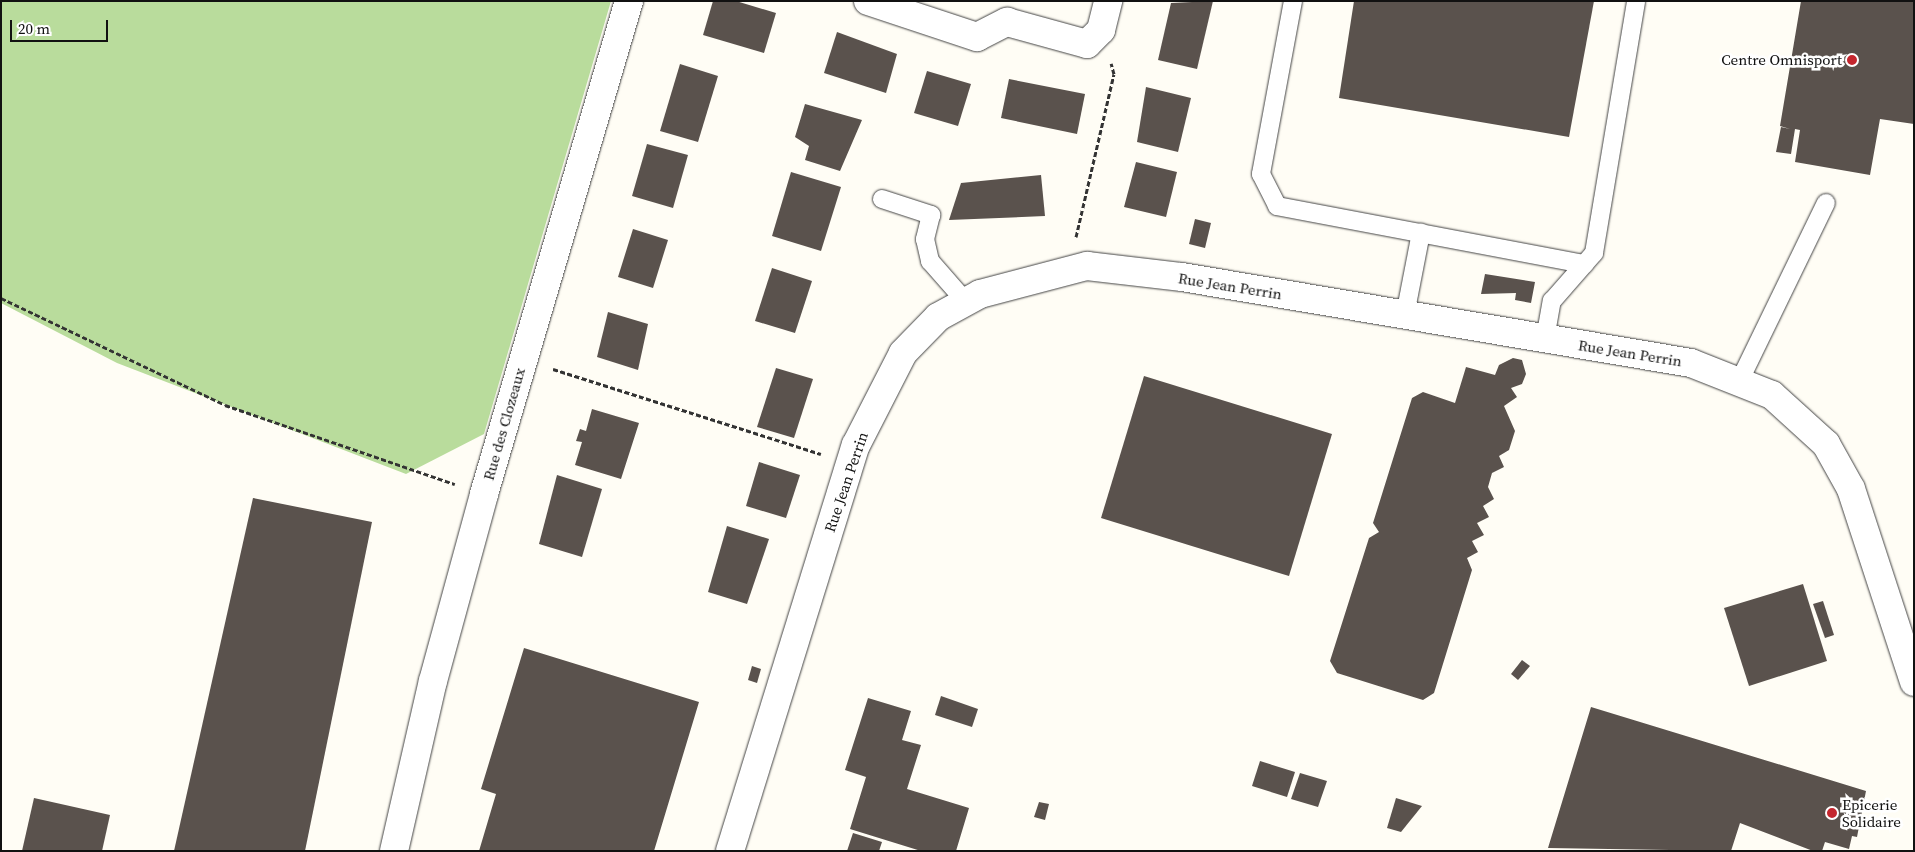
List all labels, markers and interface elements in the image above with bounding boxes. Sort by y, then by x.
scale bar [12,10,110,42]
text: 20 m [18,18,50,39]
place label: Centre Omnisport [1721,51,1842,69]
marker: Centre Omnisport [1846,54,1858,66]
street label: Rue Jean Perrin [1177,269,1283,303]
street label: Rue Jean Perrin [1577,336,1683,370]
street label: Rue des Clozeaux [479,366,529,482]
street label: Rue Jean Perrin [820,430,872,534]
place label: Epicerie Solidaire [1842,795,1901,830]
marker: Epicerie Solidaire [1826,807,1838,819]

